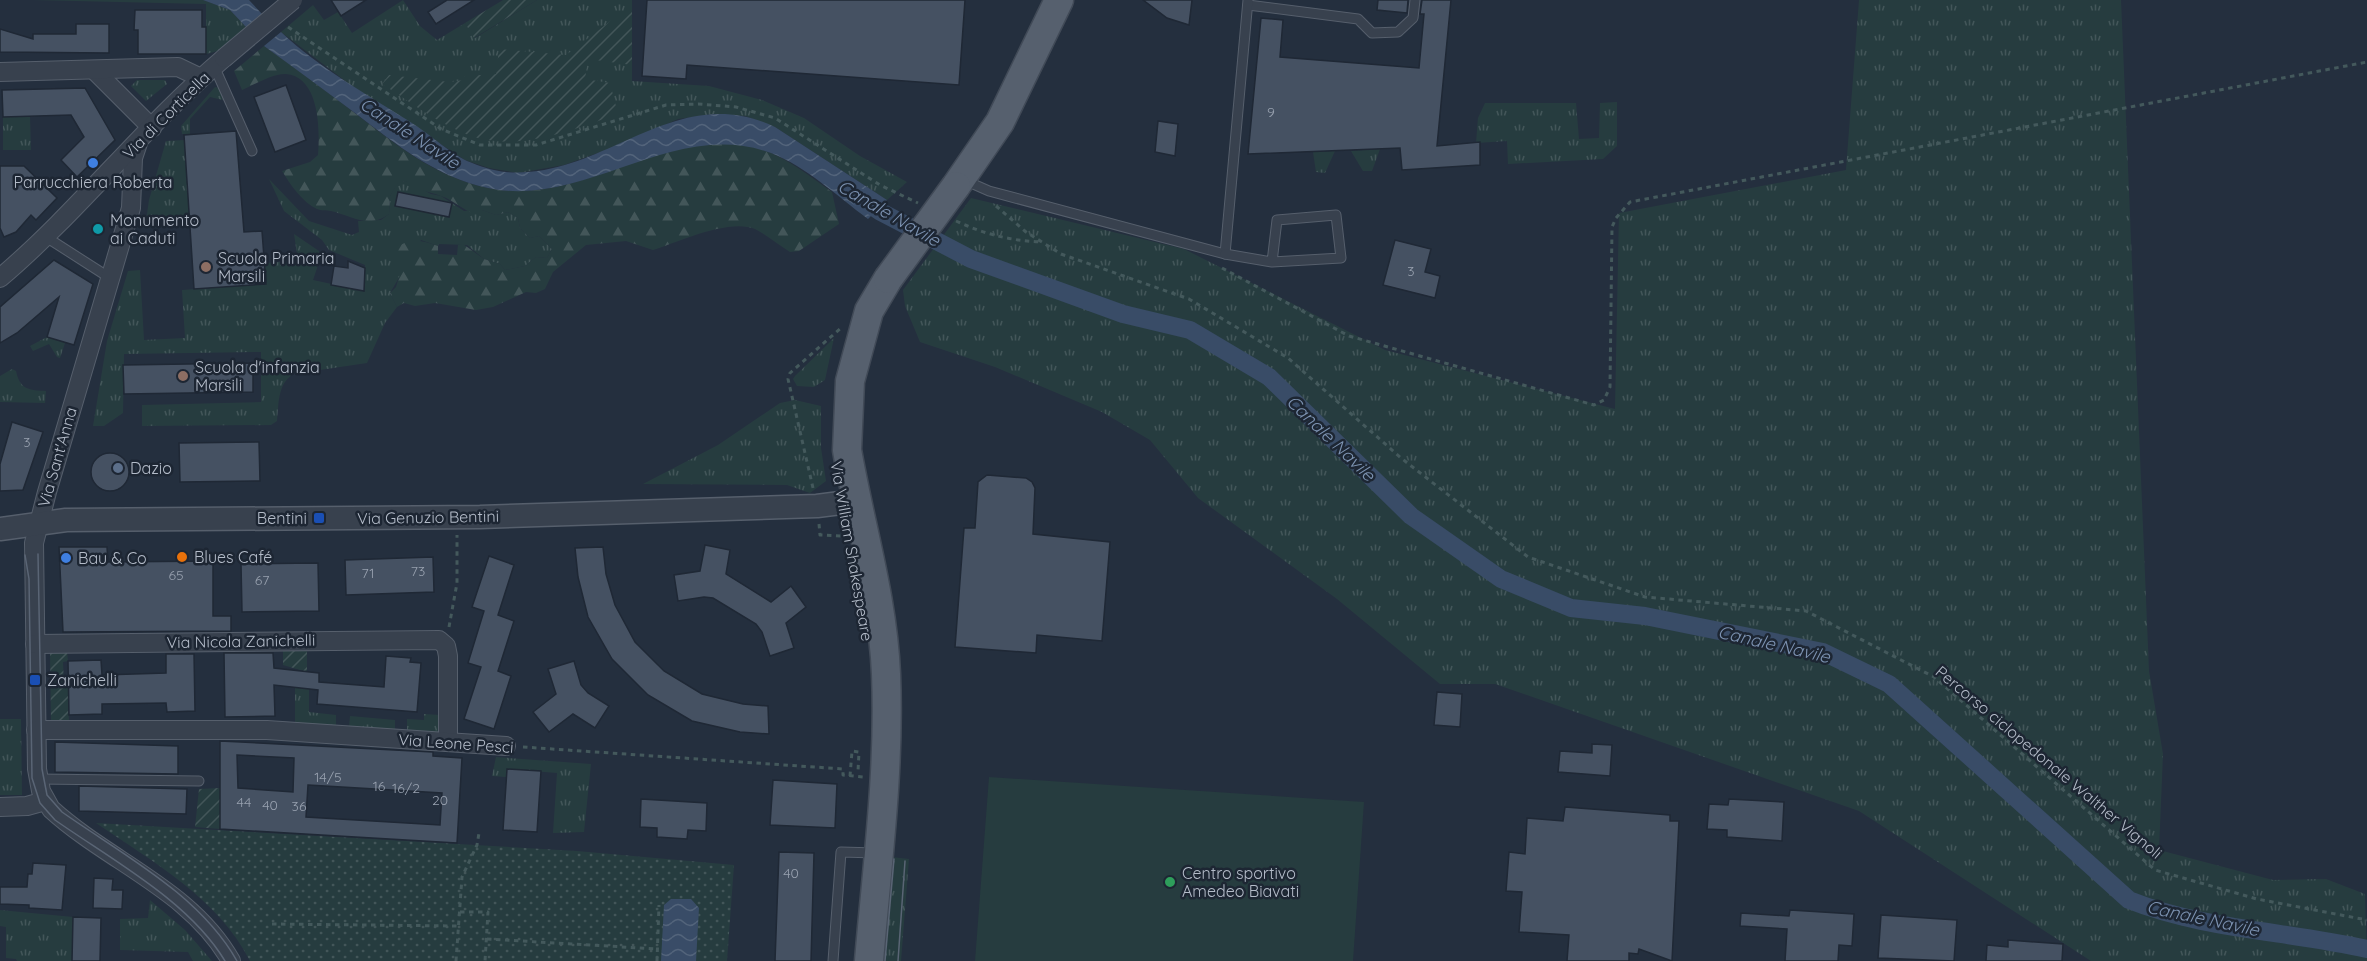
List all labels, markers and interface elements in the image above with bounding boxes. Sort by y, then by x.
street label: Via di Corticella [118,67,214,163]
water label: Canale Navile [356,92,465,174]
house number: 9 [1267,103,1275,121]
marker: Parrucchiera Roberta [86,156,100,170]
place label: Parrucchiera Roberta [13,172,173,192]
water label: Canale Navile [834,174,945,252]
place label: Monumento ai Caduti [110,210,199,248]
marker: Monumento ai Caduti [91,222,105,236]
place label: Scuola Primaria Marsili [218,248,334,286]
marker: Scuola Primaria Marsili [199,260,213,274]
house number: 3 [1407,262,1415,280]
place label: Scuola d'infanzia Marsili [195,357,320,395]
marker: Scuola d'infanzia Marsili [176,369,190,383]
water label: Canale Navile [1282,390,1381,487]
street label: Via Sant'Anna [33,405,81,509]
house number: 3 [23,433,31,451]
place label: Dazio [130,458,172,478]
street label: Via William Shakespeare [826,459,878,643]
marker: Dazio [111,461,125,475]
street label: Via Genuzio Bentini [357,506,499,528]
place label: Bentini [257,508,307,528]
marker: Bentini [312,511,326,525]
place label: Blues Café [194,547,272,567]
place label: Bau & Co [78,548,147,568]
marker: Blues Café [175,550,189,564]
marker: Bau & Co [59,551,73,565]
house number: 73 [411,562,425,580]
house number: 71 [361,564,375,582]
house number: 65 [168,566,184,584]
house number: 67 [255,571,269,589]
water label: Canale Navile [1716,620,1833,668]
street label: Via Nicola Zanichelli [166,630,316,652]
street label: Percorso ciclopedonale Walther Vignoli [1932,661,2166,863]
place label: Zanichelli [47,670,117,690]
marker: Zanichelli [28,673,42,687]
street label: Via Leone Pesci [398,729,514,757]
house number: 14/5 [314,768,342,786]
house number: 16 [373,777,386,795]
house number: 16/2 [392,779,420,797]
house number: 20 [432,791,448,809]
house number: 44 [237,793,251,811]
house number: 40 [262,796,278,814]
house number: 36 [292,797,307,815]
place label: Centro sportivo Amedeo Biavati [1182,863,1299,901]
house number: 40 [783,864,799,882]
marker: Centro sportivo Amedeo Biavati [1163,875,1177,889]
water label: Canale Navile [2145,895,2262,941]

